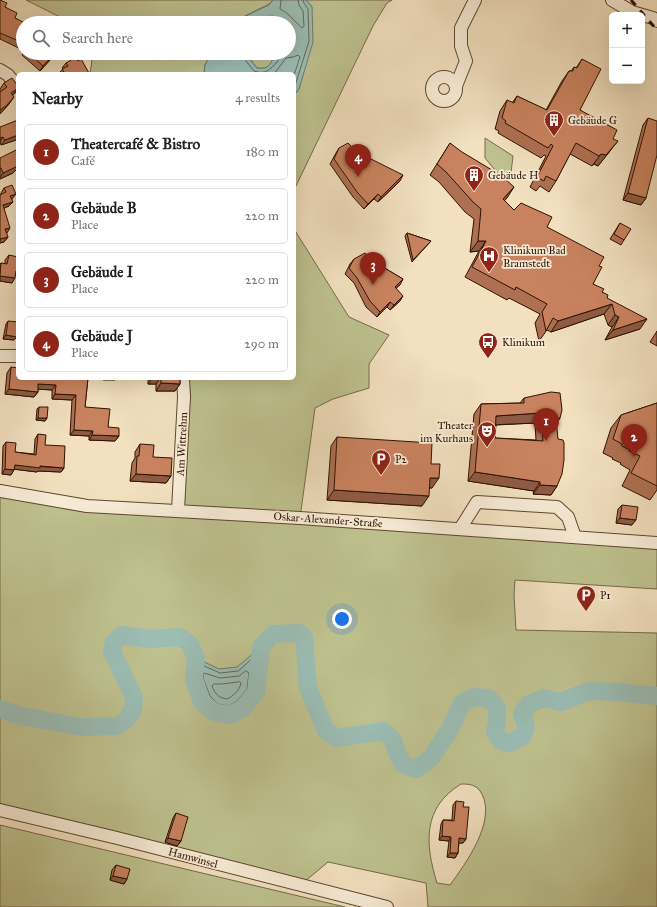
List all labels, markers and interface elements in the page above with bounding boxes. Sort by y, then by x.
map controls [609,12,645,84]
button: + [609,12,645,48]
search box [16,16,296,60]
icon: search [30,27,52,49]
text: Search here [62,29,133,47]
button: − [609,48,645,84]
text: Nearby [32,88,83,109]
text: 4 results [235,90,280,106]
building icon: Gebäude G [543,109,565,137]
place label: Gebäude G [568,114,617,127]
text: Theatercafé & Bistro [71,135,200,153]
text: 1 [43,144,49,160]
text: 180 m [246,144,279,160]
pin: 4 [345,144,371,177]
text: Café [71,153,95,169]
building icon: Gebäude H [463,164,485,192]
place label: Gebäude H [488,169,539,182]
text: Gebäude B [71,199,137,217]
text: 2 [43,208,49,224]
text: 220 m [245,208,279,224]
text: Place [71,217,98,233]
place label: Klinikum Bad Bramstedt [503,244,566,270]
hospital icon: Klinikum Bad Bramstedt [478,245,500,273]
pin: 3 [360,252,386,285]
text: Gebäude I [71,263,133,281]
text: 3 [43,272,49,288]
text: 220 m [245,272,279,288]
text: Place [71,281,98,297]
text: Gebäude J [71,327,133,345]
bus stop icon: Klinikum [477,331,499,359]
text: 4 [42,336,50,352]
text: 290 m [244,336,279,352]
place label: Klinikum [502,336,546,349]
text: Place [71,345,98,361]
pin: 1 [533,408,559,441]
street label: Am Wittrehm [174,411,190,477]
place label: Theater im Kurhaus [420,419,474,445]
theatre icon: Theater im Kurhaus [476,420,498,448]
pin: 2 [621,424,647,457]
parking icon: P2 [370,448,392,476]
place label: P2 [395,453,407,466]
street label: Oskar-Alexander-Straße [273,510,383,530]
parking icon: P1 [575,584,597,612]
place label: P1 [600,589,611,602]
your location [332,609,352,629]
street label: Hamwinsel [167,845,219,871]

